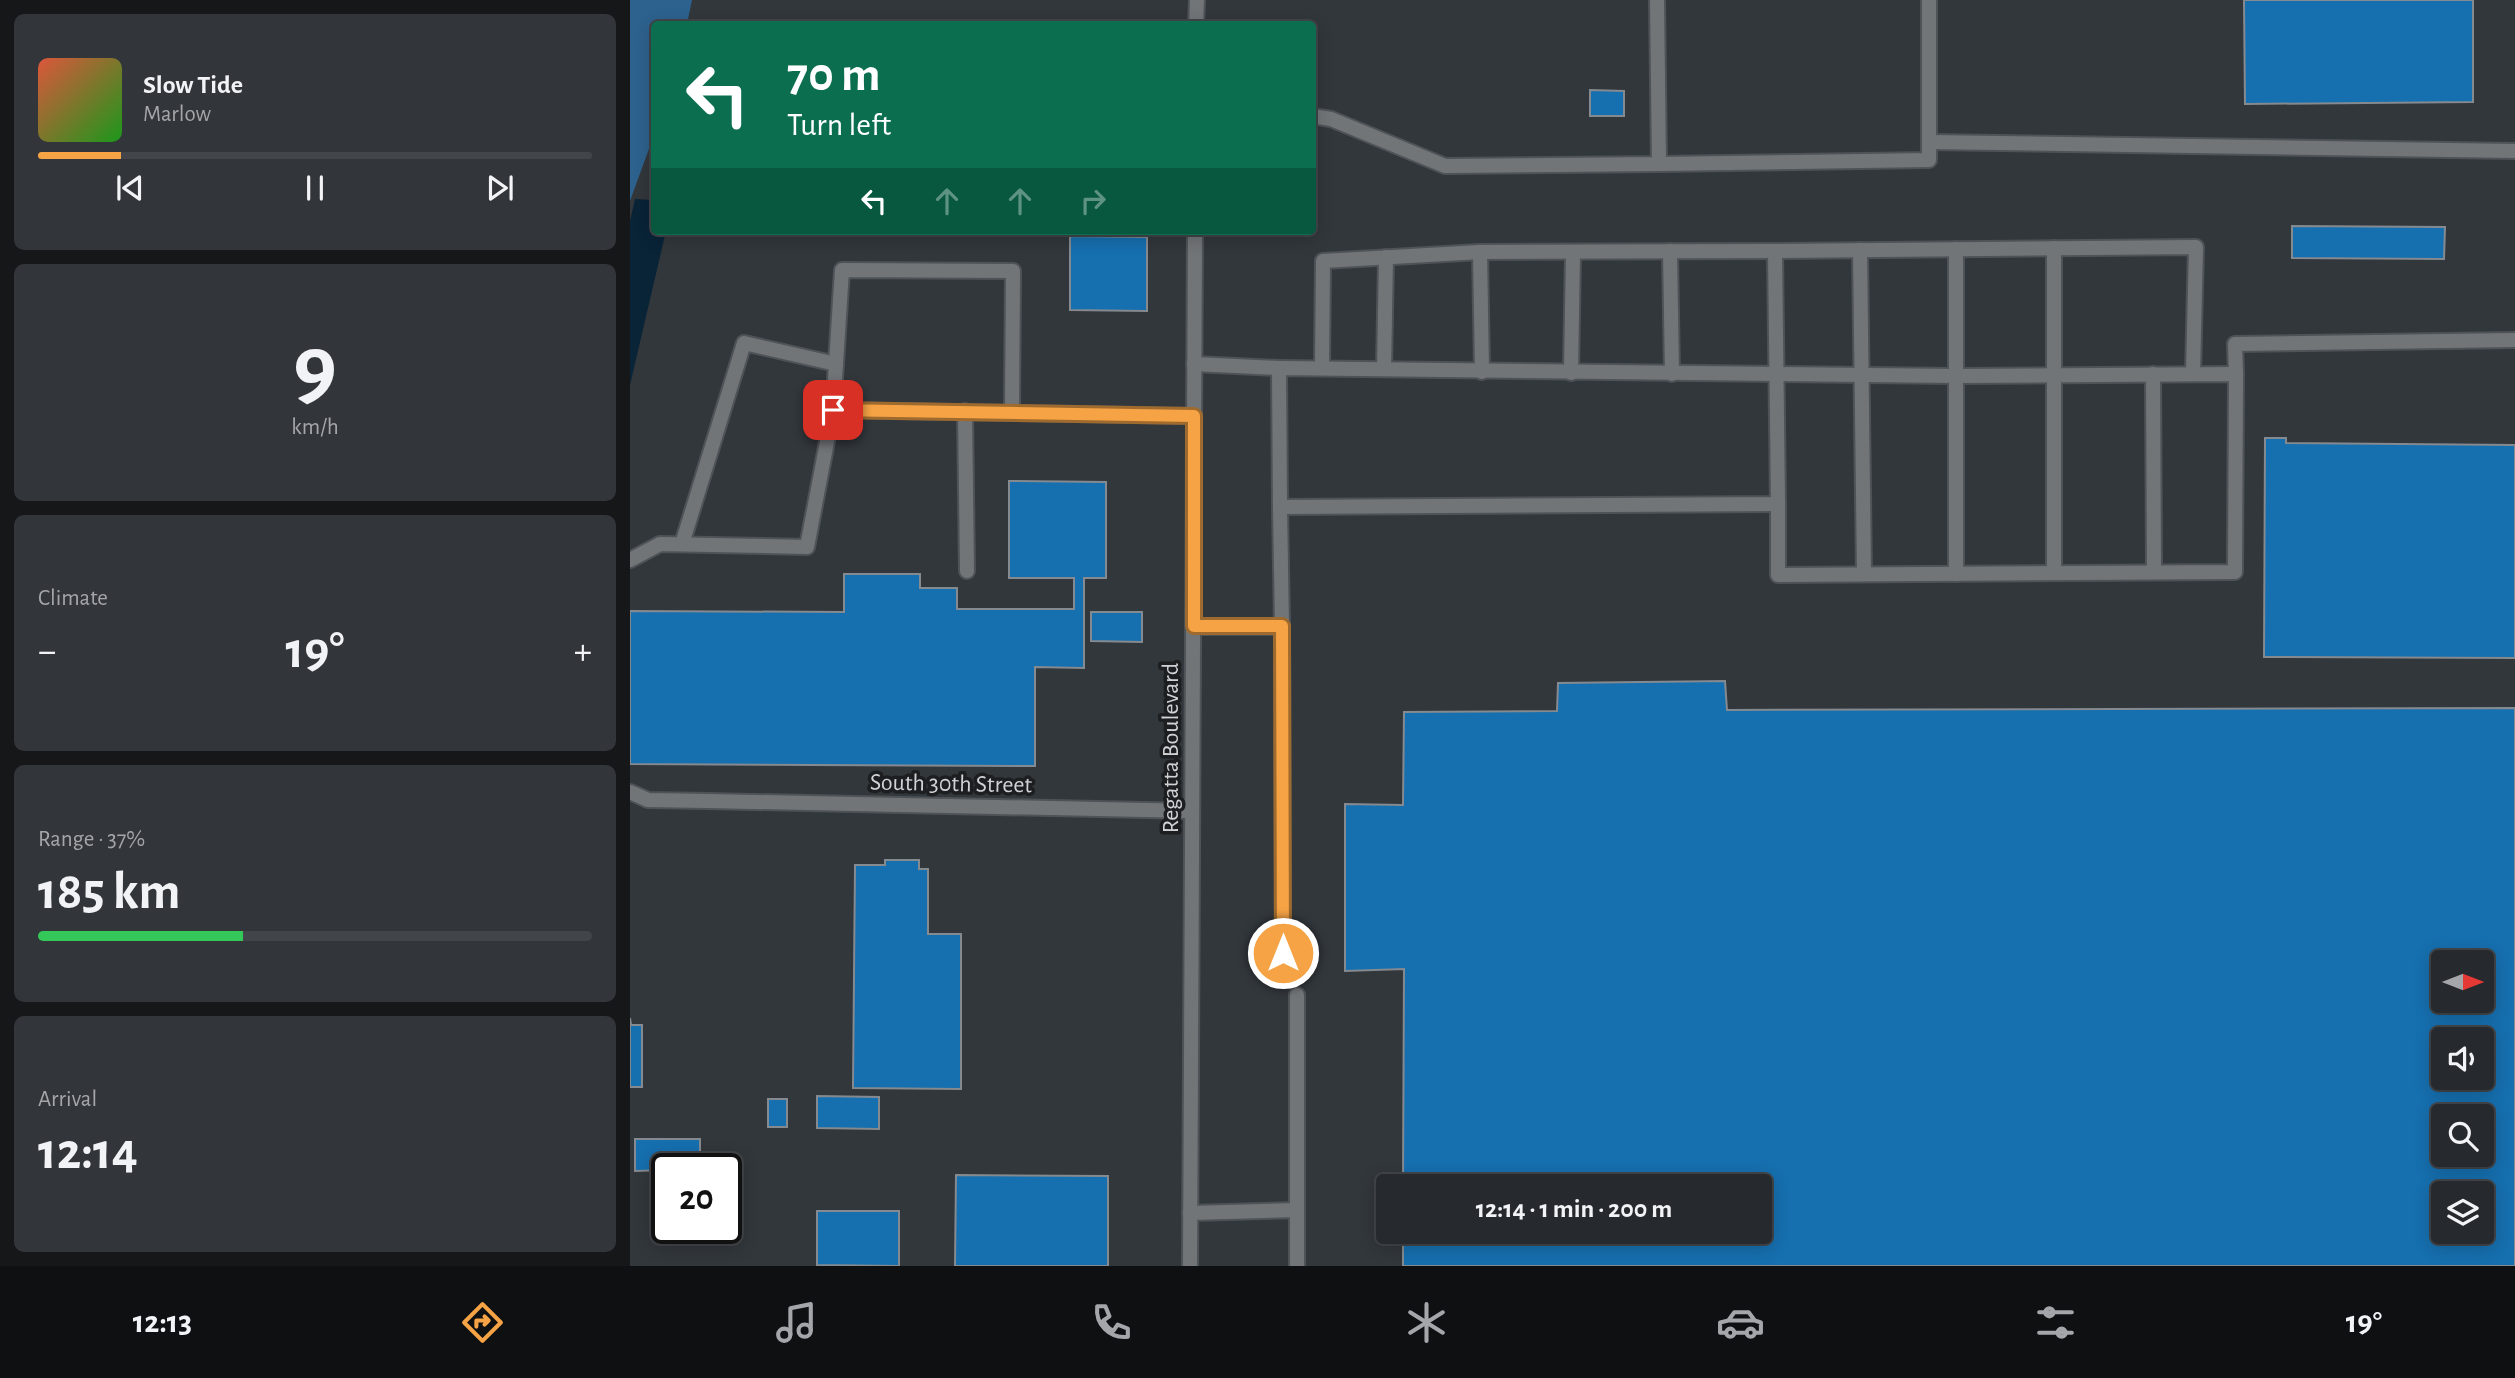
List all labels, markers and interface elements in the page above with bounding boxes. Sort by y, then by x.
icon: left [672,49,763,140]
text: 70 m [787,51,881,100]
text: Slow Tide [143,72,243,98]
text: Marlow [143,103,211,126]
text: Turn left [787,109,891,141]
icon: previous [111,169,149,207]
icon: pause [296,169,334,207]
icon: next [481,169,519,207]
icon: left [855,182,893,220]
icon: ahead [928,182,966,220]
icon: ahead [1001,182,1039,220]
icon: right [1074,182,1112,220]
text: 9 [293,323,337,414]
pin [803,380,863,440]
icon: arrive [814,391,852,429]
text: km/h [291,416,339,439]
text: Climate [38,587,108,610]
text: 19° [285,625,345,677]
text: − [38,633,56,671]
text: + [574,633,592,671]
street label: Regatta Boulevard [1159,663,1183,833]
street label: South 30th Street [870,771,1033,797]
text: Range · 37% [38,828,145,851]
text: 185 km [38,866,180,918]
position arrow [1246,916,1320,990]
north arrow [2431,950,2494,1013]
map controls [2431,950,2494,1244]
button: sound [2431,1027,2494,1090]
text: Arrival [38,1088,97,1111]
button: search [2431,1104,2494,1167]
text: 12:14 [38,1126,138,1178]
speed limit sign: 20 [651,1153,742,1244]
button: layers [2431,1181,2494,1244]
text: 12:14 · 1 min · 200 m [1476,1196,1672,1222]
icon: directions [458,1298,507,1347]
icon: music [772,1298,821,1347]
icon: phone [1087,1298,1136,1347]
icon: climate [1402,1298,1451,1347]
icon: car [1716,1298,1765,1347]
icon: filters [2031,1298,2080,1347]
text: 12:13 [133,1306,192,1338]
text: 19° [2346,1306,2382,1338]

